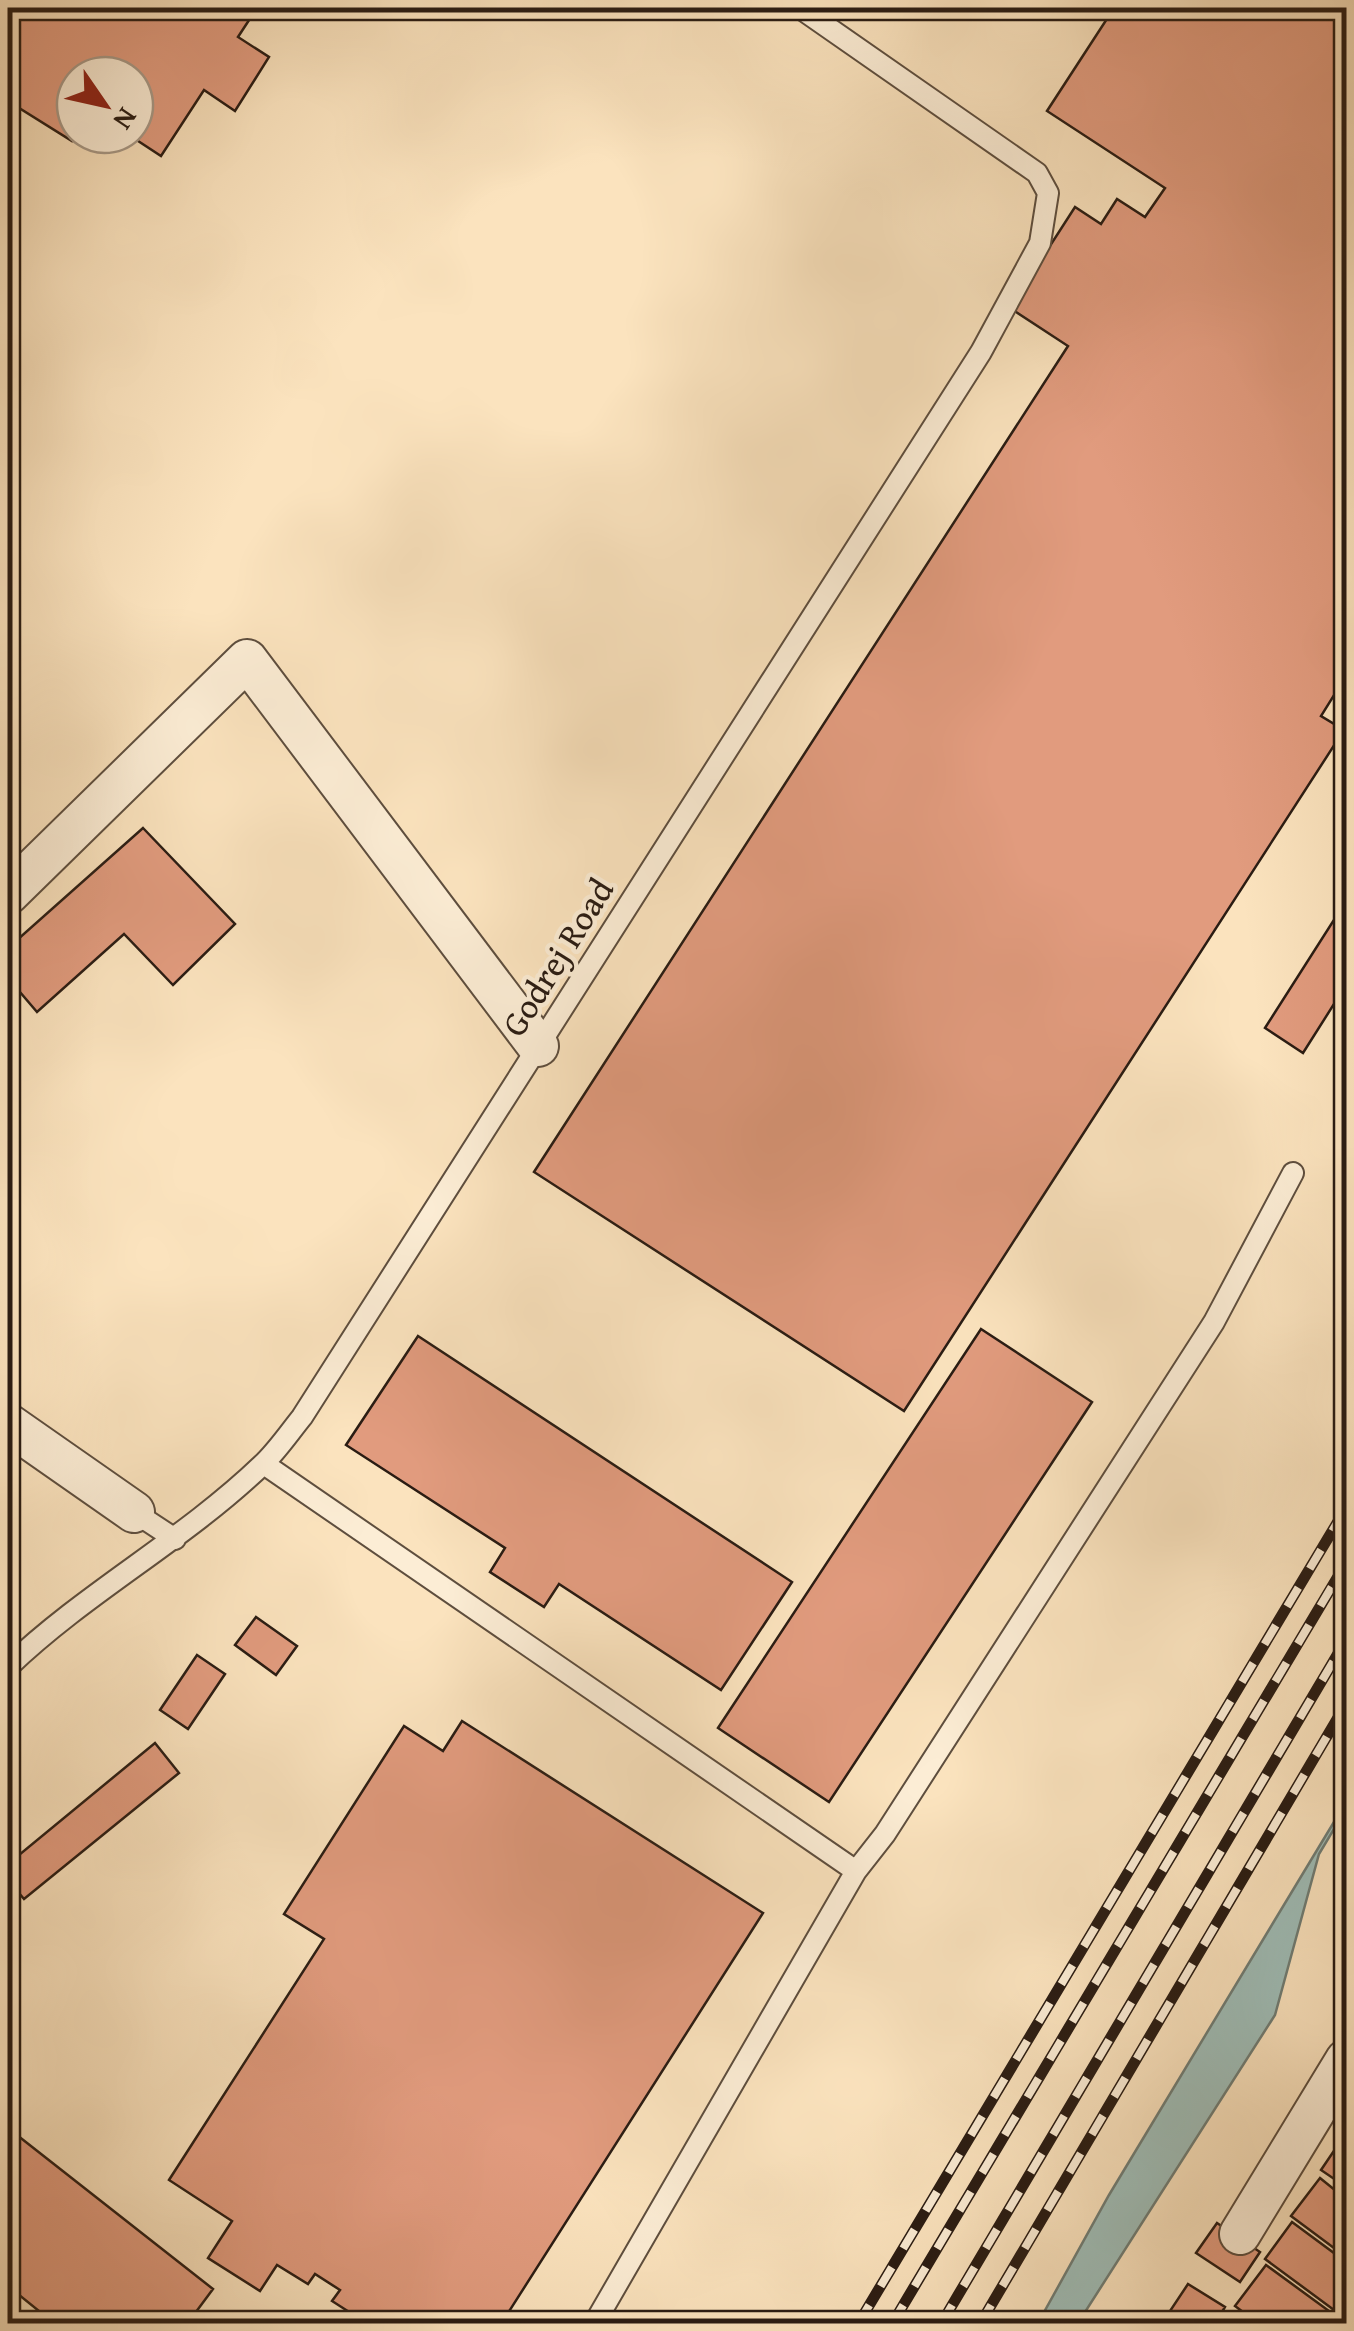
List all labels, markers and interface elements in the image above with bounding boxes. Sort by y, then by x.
north arrow [55,55,155,155]
text: N [104,100,148,139]
street label: Godrej Road [488,868,626,1046]

